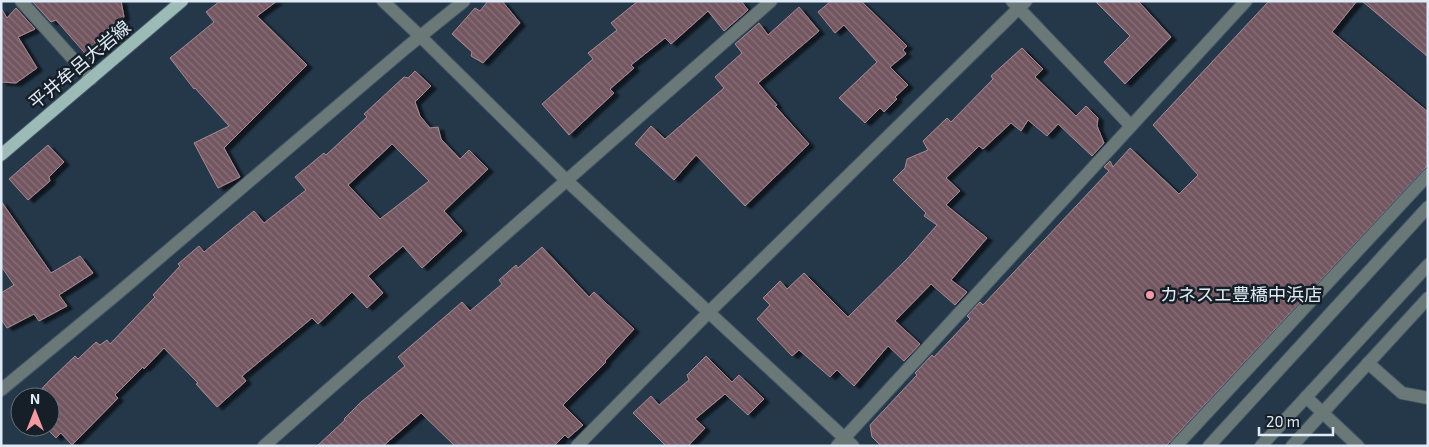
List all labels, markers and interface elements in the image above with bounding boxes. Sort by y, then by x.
street label: 平井牟呂大岩線 [24,15,135,113]
place label: カネスエ豊橋中浜店 [1160,283,1322,305]
marker: カネスエ豊橋中浜店 [1144,289,1156,301]
north arrow [10,387,60,437]
text: N [30,390,40,407]
scale bar [1259,404,1333,436]
text: 20 m [1266,412,1300,430]

